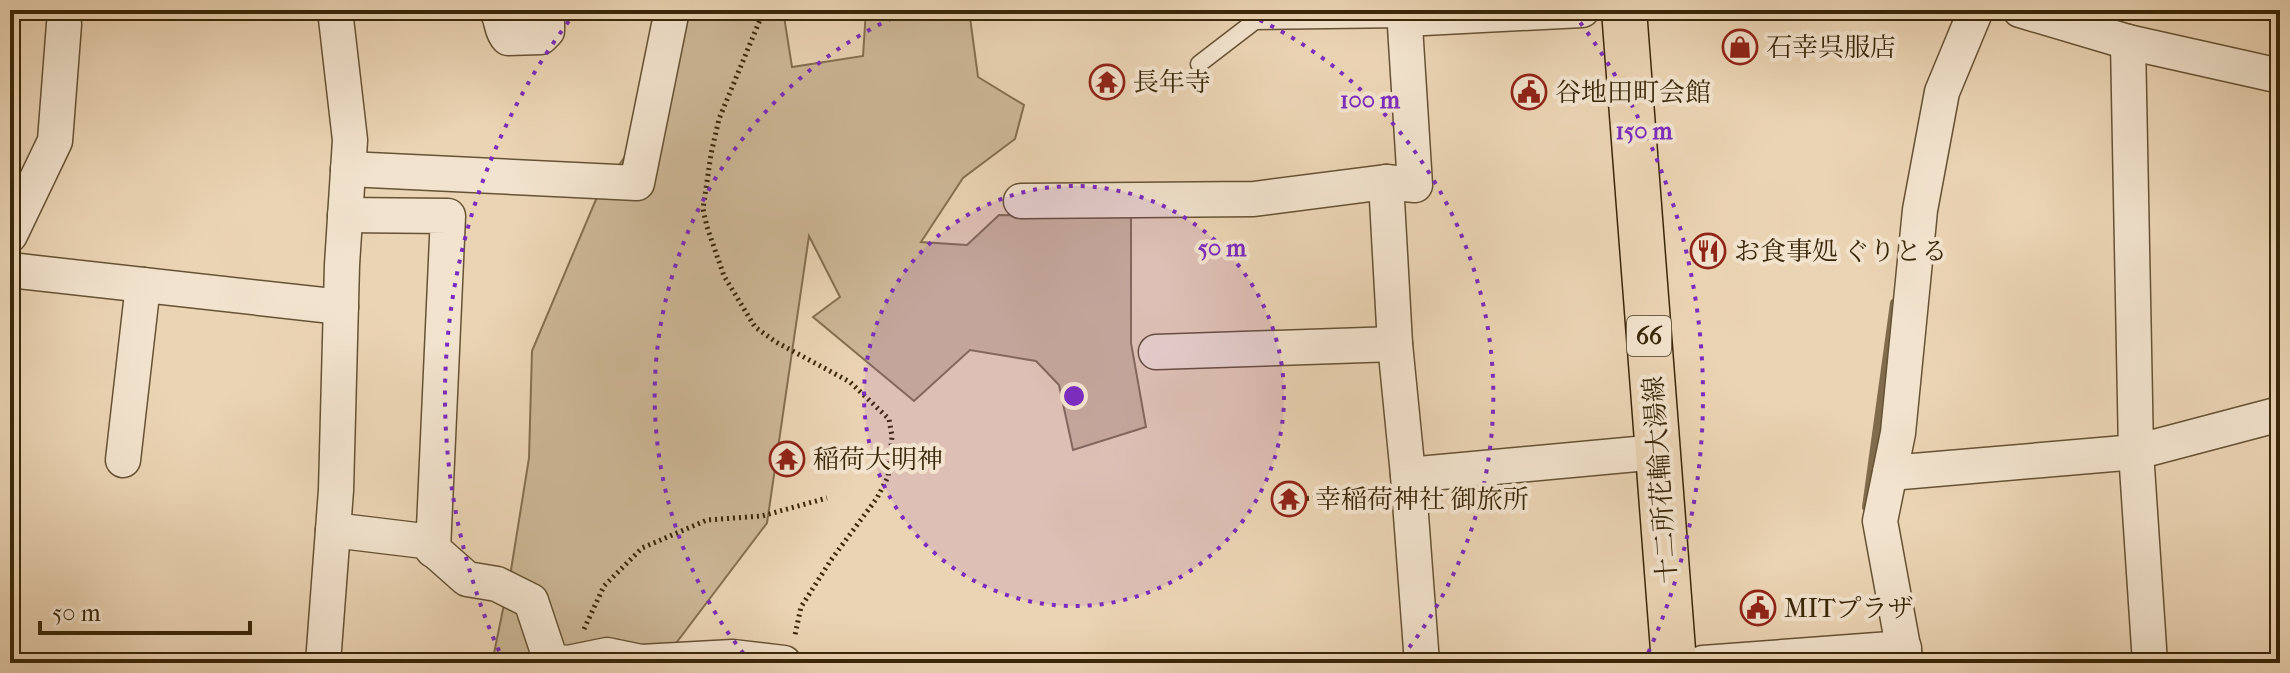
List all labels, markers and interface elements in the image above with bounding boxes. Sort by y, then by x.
shop icon: 石幸呉服店 [1721,28,1759,66]
place label: 石幸呉服店 [1766,32,1896,63]
temple icon: 長年寺 [1088,63,1126,101]
place label: 長年寺 [1133,67,1211,98]
public building icon: 谷地田町会館 [1510,73,1548,111]
place label: 谷地田町会館 [1555,77,1711,108]
text: 100 m [1340,86,1401,114]
text: 150 m [1615,117,1674,145]
restaurant icon: お食事処 ぐりとる [1689,232,1727,270]
text: 50 m [1198,234,1247,262]
place label: お食事処 ぐりとる [1734,236,1948,267]
road number: 66 [1627,316,1671,356]
street label: 十二所花輪大湯線 [1638,375,1683,585]
centre of rings [1060,382,1088,410]
temple icon: 稲荷大明神 [768,440,806,478]
place label: 稲荷大明神 [813,444,943,475]
temple icon: 幸稲荷神社 御旅所 [1270,480,1308,518]
place label: 幸稲荷神社 御旅所 [1315,484,1529,515]
scale bar [40,585,250,635]
public building icon: MITプラザ [1739,589,1777,627]
place label: MITプラザ [1784,593,1913,624]
text: 50 m [52,599,101,627]

